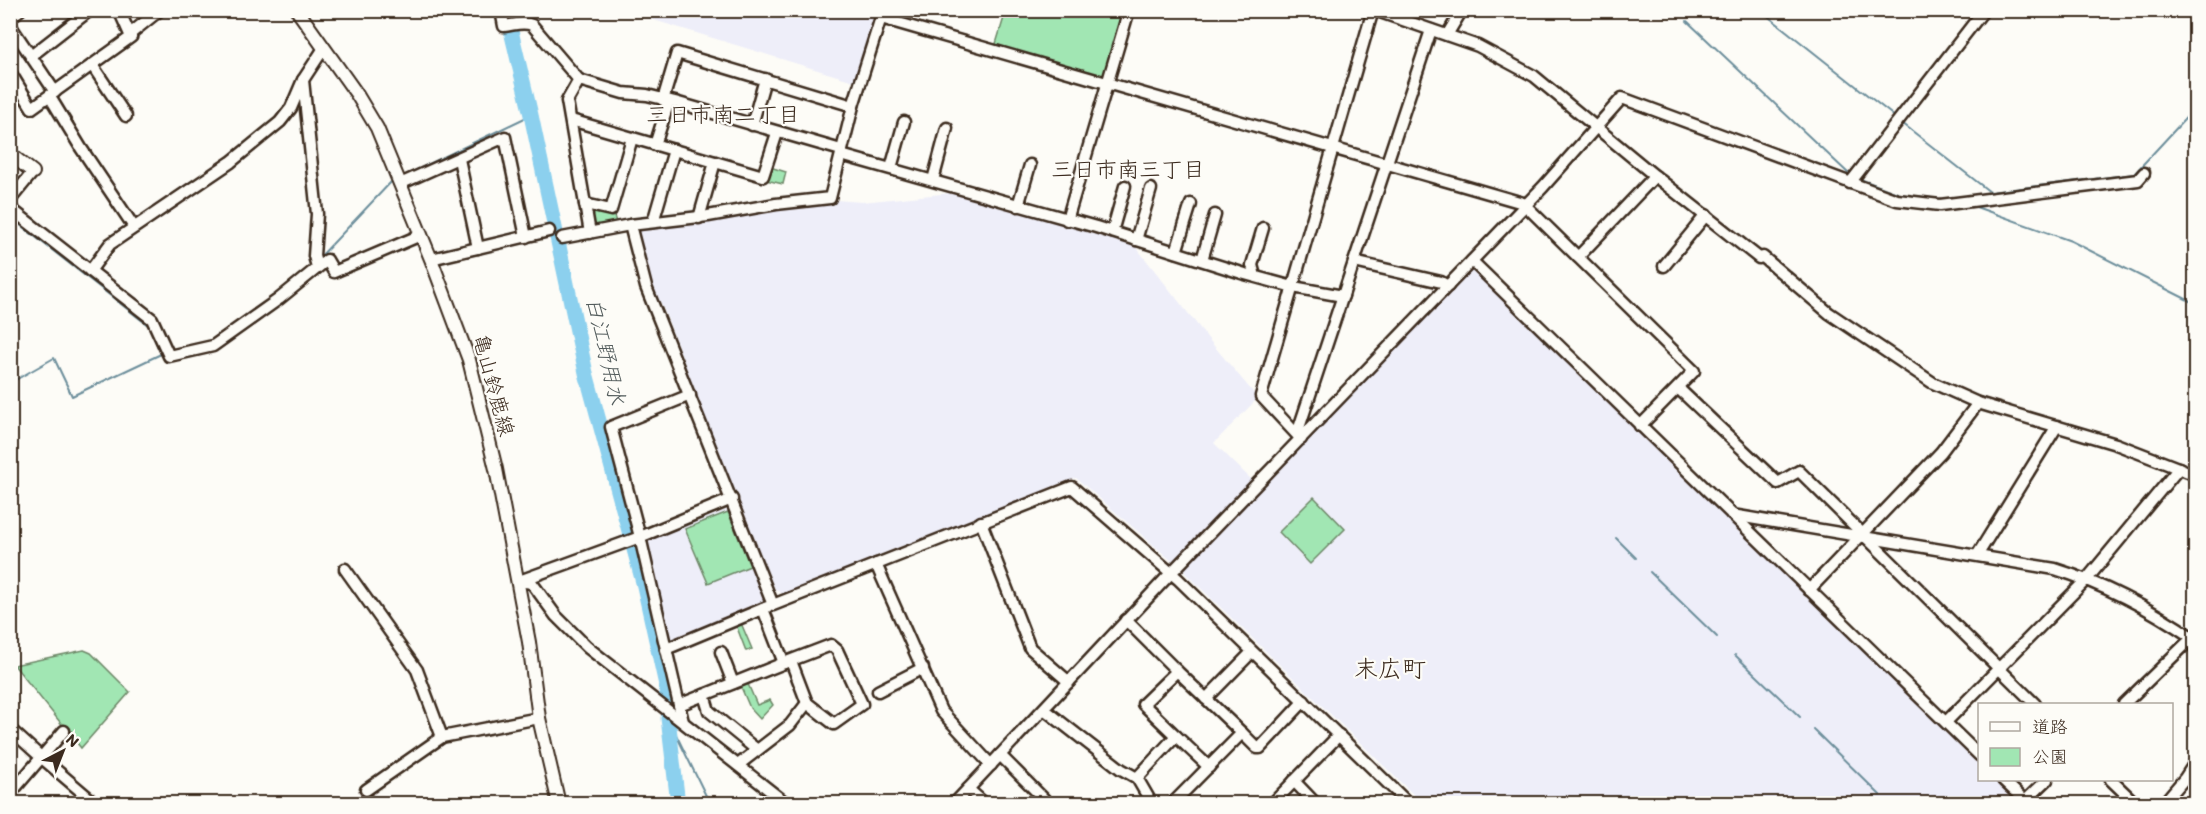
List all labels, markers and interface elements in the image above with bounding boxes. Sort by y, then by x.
district label: 三日市南二丁目 [646,101,800,128]
district label: 三日市南三丁目 [1051,156,1205,183]
water label: 白江野用水 [580,294,632,408]
street label: 亀山鈴鹿線 [468,331,520,439]
district label: 末広町 [1354,654,1426,683]
legend [1978,703,2173,781]
text: 道路 [2032,716,2068,738]
north arrow [33,721,93,781]
text: N [62,730,83,751]
text: 公園 [2032,746,2068,768]

